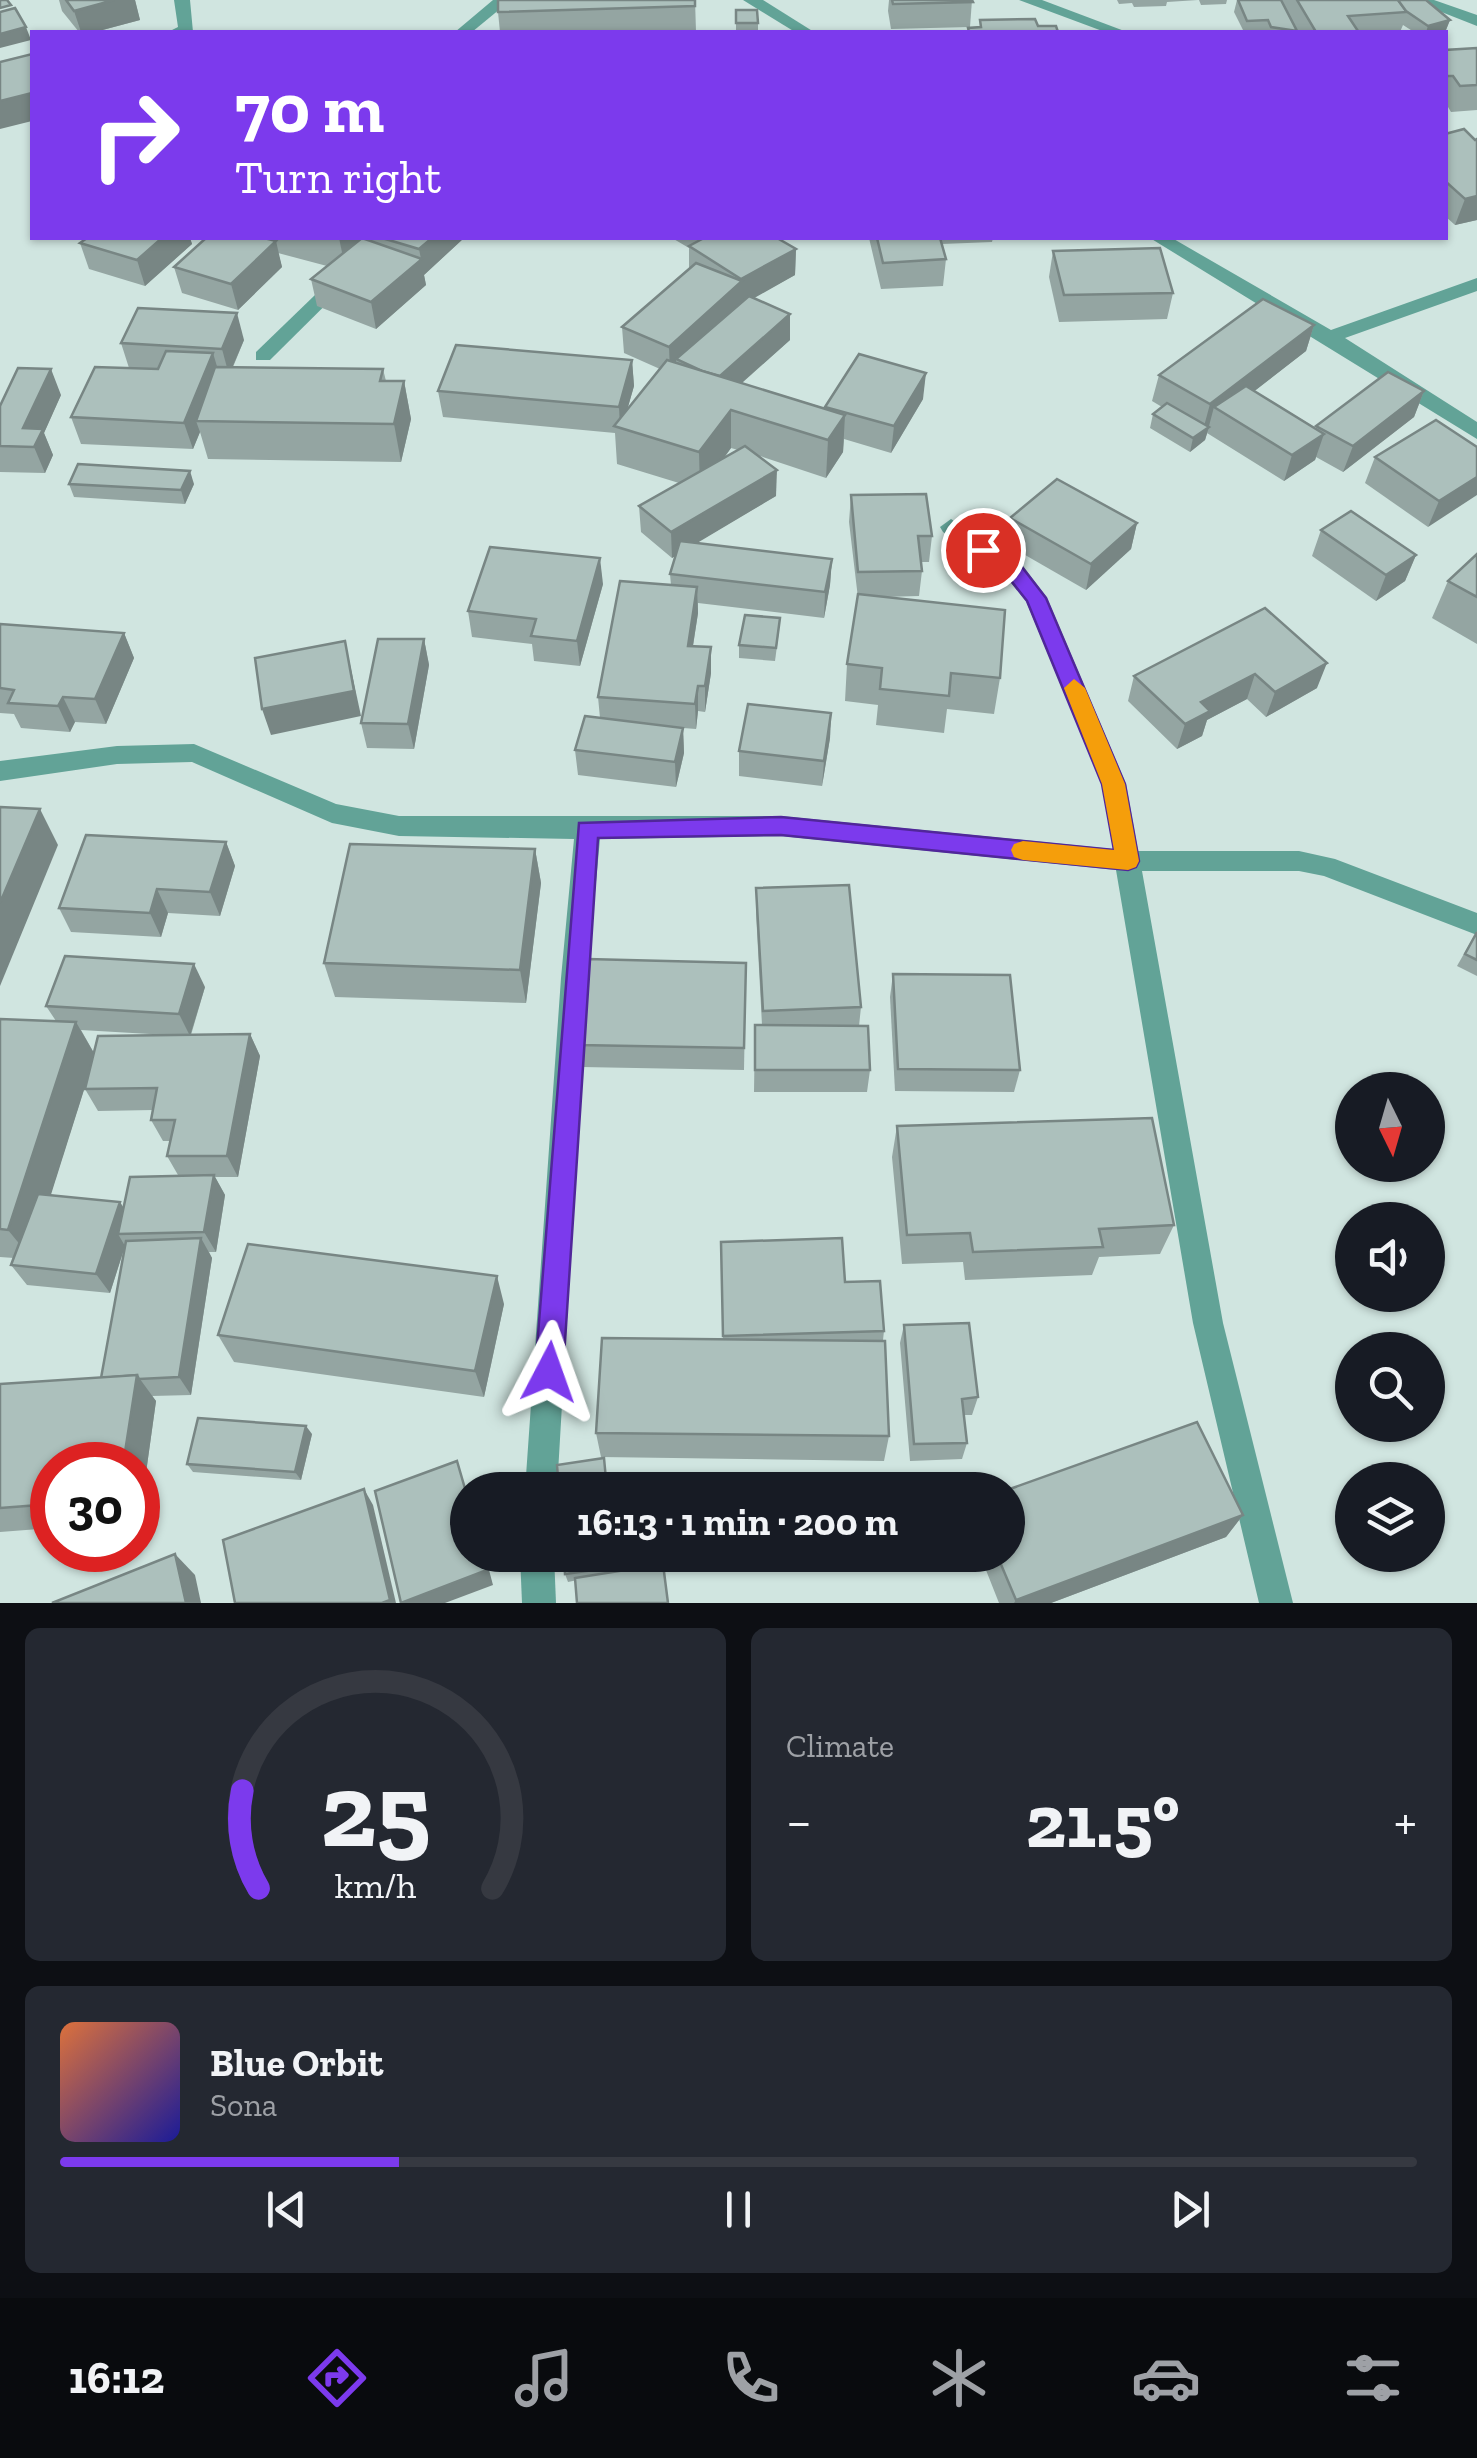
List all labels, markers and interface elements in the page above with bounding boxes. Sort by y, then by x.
text: 70 m [235,66,384,150]
icon: right [70,70,200,200]
text: Turn right [235,151,441,205]
pin [941,508,1026,593]
icon: arrive [956,523,1011,578]
north arrow [1335,1072,1445,1182]
map controls [1335,1072,1445,1572]
button: sound [1335,1202,1445,1312]
position arrow [497,1320,601,1424]
button: search [1335,1332,1445,1442]
speed limit sign: 30 [30,1442,160,1572]
button: layers [1335,1462,1445,1572]
text: 16:13 · 1 min · 200 m [577,1499,898,1545]
text: Climate [786,1727,894,1765]
text: 25 [320,1748,431,1873]
text: 21.5° [1026,1776,1180,1866]
text: − [786,1788,812,1854]
text: + [1394,1788,1417,1854]
text: km/h [335,1864,416,1907]
text: Blue Orbit [210,2040,383,2086]
text: Sona [210,2086,277,2124]
icon: previous [259,2182,314,2237]
icon: pause [711,2182,766,2237]
icon: next [1163,2182,1218,2237]
icon: directions [302,2343,372,2413]
icon: music [509,2343,579,2413]
icon: phone [716,2343,786,2413]
icon: climate [924,2343,994,2413]
icon: car [1131,2343,1201,2413]
icon: filters [1338,2343,1408,2413]
text: 16:12 [69,2351,164,2405]

